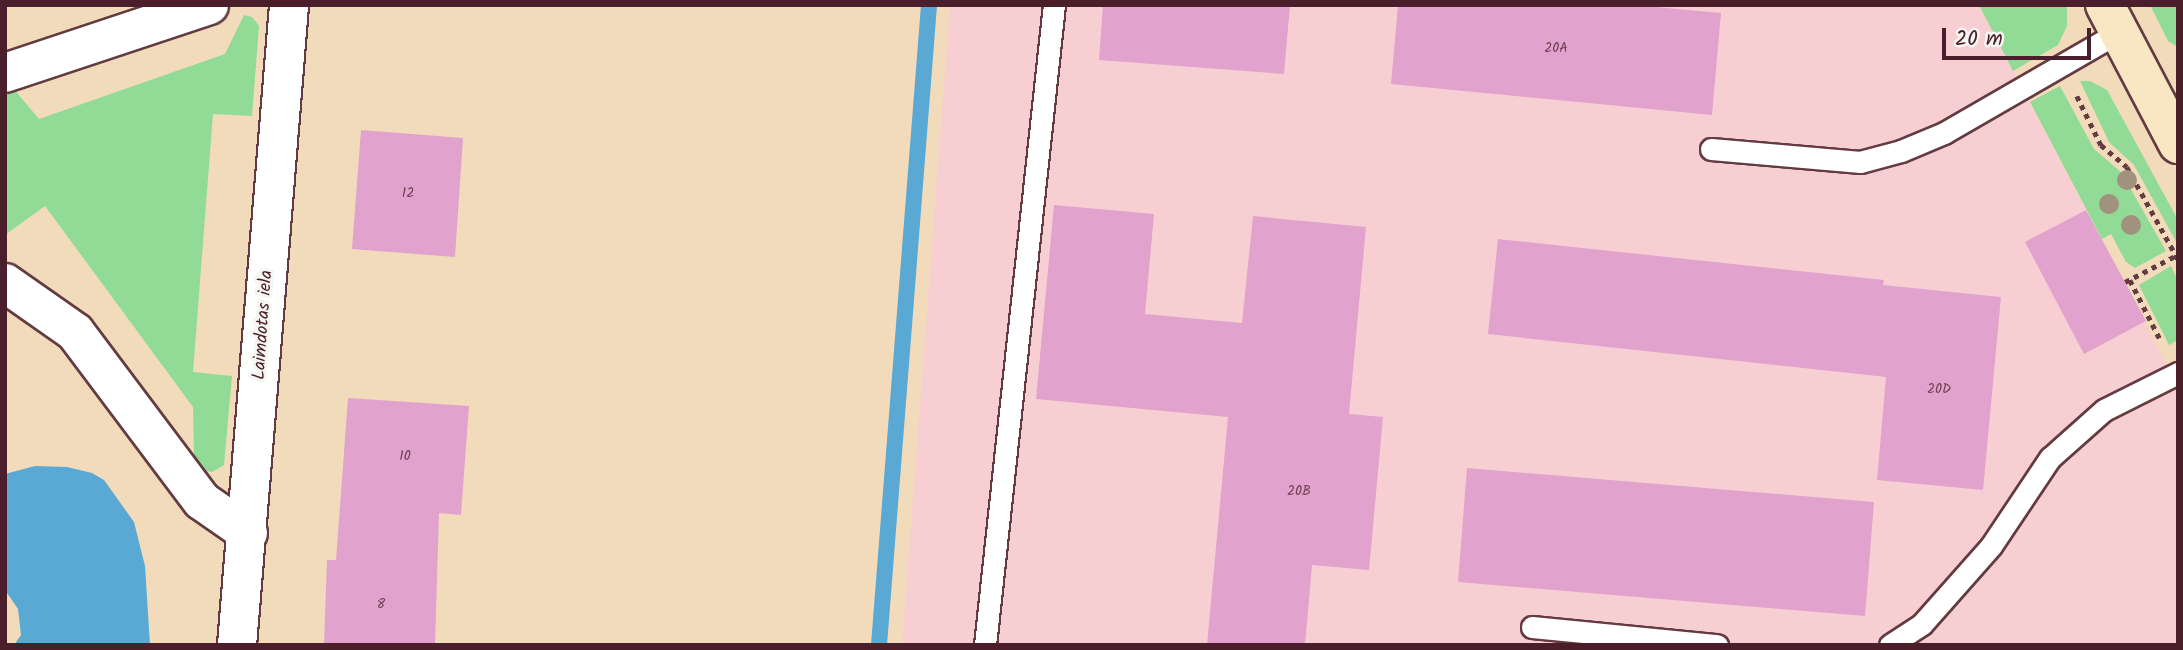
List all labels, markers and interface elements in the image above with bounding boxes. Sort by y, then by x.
scale bar [1945,14,2094,58]
text: 20 m [1955,23,2003,56]
house number: 20A [1544,40,1568,56]
house number: 12 [402,185,414,201]
street label: Laimdotas iela [249,270,279,380]
house number: 20D [1927,381,1951,397]
house number: 10 [399,448,411,464]
house number: 20B [1287,483,1311,499]
house number: 8 [377,596,385,612]

